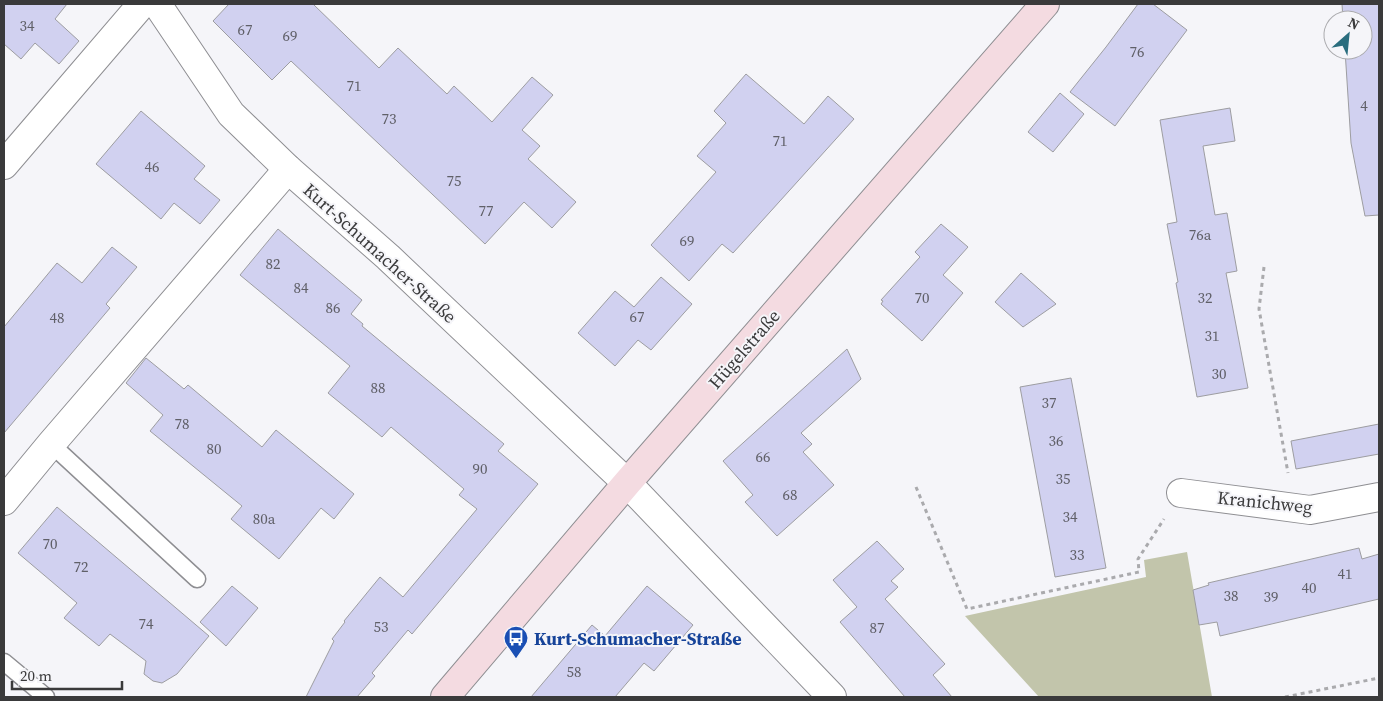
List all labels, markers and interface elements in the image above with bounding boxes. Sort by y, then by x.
north arrow [1323,10,1373,60]
text: N [1345,12,1363,35]
house number: 34 [19,15,35,36]
house number: 67 [237,19,253,40]
house number: 69 [282,25,298,46]
house number: 76 [1129,41,1145,62]
house number: 71 [346,75,362,96]
house number: 4 [1360,95,1368,116]
house number: 73 [381,108,397,129]
house number: 71 [772,130,788,151]
house number: 46 [144,156,160,177]
house number: 75 [446,170,462,191]
street label: Kurt-Schumacher-Straße [298,177,462,329]
house number: 77 [478,200,494,221]
house number: 76a [1189,224,1212,245]
house number: 69 [679,230,695,251]
house number: 82 [265,253,281,274]
house number: 84 [293,277,309,298]
house number: 70 [914,287,930,308]
house number: 32 [1197,287,1213,308]
house number: 86 [325,297,341,318]
street label: Hügelstraße [703,304,785,394]
house number: 67 [629,306,645,327]
house number: 48 [49,307,65,328]
house number: 31 [1204,325,1220,346]
house number: 30 [1211,363,1227,384]
house number: 88 [370,377,386,398]
house number: 37 [1041,392,1057,413]
house number: 78 [174,413,190,434]
house number: 36 [1048,430,1064,451]
house number: 80 [206,438,222,459]
house number: 66 [755,446,771,467]
house number: 90 [472,458,488,479]
house number: 35 [1055,468,1071,489]
house number: 68 [782,484,798,505]
street label: Kranichweg [1216,485,1314,519]
house number: 34 [1062,506,1078,527]
house number: 80a [253,508,276,529]
house number: 70 [42,533,58,554]
house number: 33 [1069,544,1085,565]
house number: 72 [73,556,89,577]
house number: 41 [1337,563,1353,584]
house number: 40 [1301,577,1317,598]
house number: 38 [1223,585,1239,606]
house number: 39 [1263,586,1279,607]
house number: 74 [138,613,154,634]
house number: 53 [373,616,389,637]
house number: 87 [869,617,885,638]
bus stop icon: Kurt-Schumacher-Straße [503,625,529,659]
place label: Kurt-Schumacher-Straße [534,626,742,651]
scale bar [12,658,122,690]
house number: 58 [566,661,582,682]
text: 20 m [20,665,52,686]

